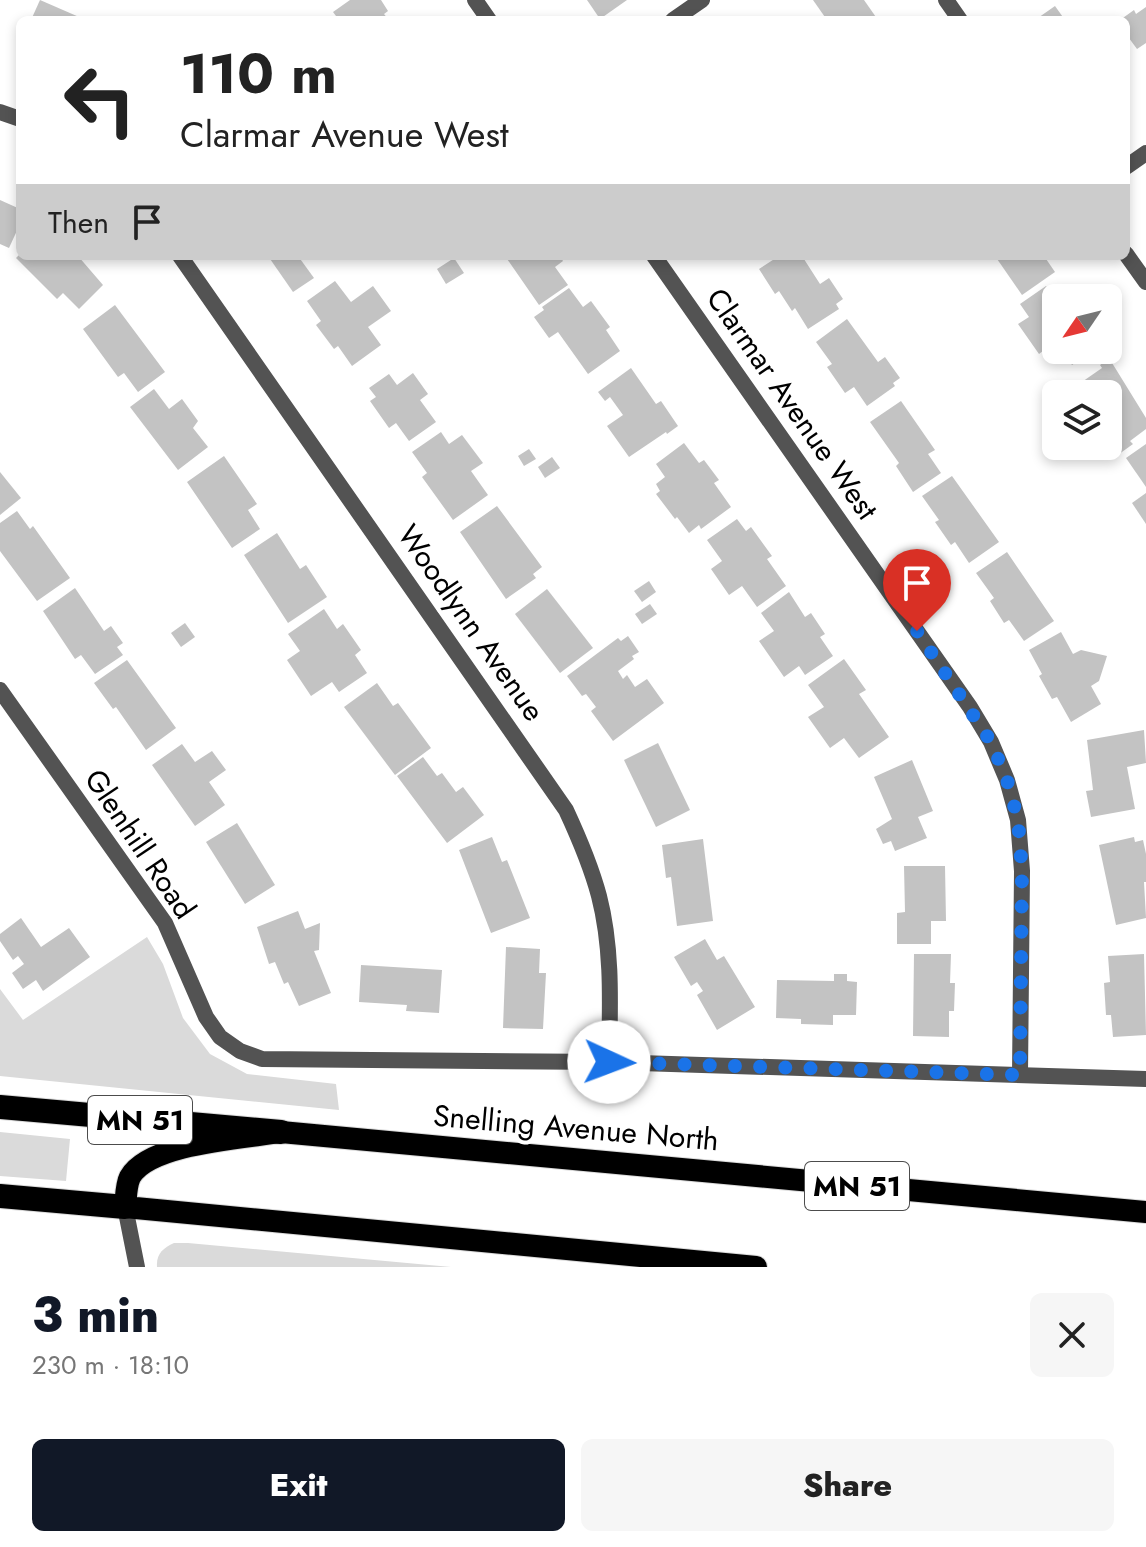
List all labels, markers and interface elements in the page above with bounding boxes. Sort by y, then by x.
text: 110 m [180,33,337,114]
icon: left [48,48,152,152]
text: Clarmar Avenue West [180,108,509,160]
icon: arrive [125,200,169,244]
text: Then [48,201,109,244]
street label: Clarmar Avenue West [696,279,889,529]
north arrow [1042,284,1122,364]
map controls [1042,284,1122,460]
button: layers [1042,380,1122,460]
street label: Woodlynn Avenue [387,516,555,730]
pin [883,549,951,631]
icon: arrive [895,561,939,605]
street label: Glenhill Road [74,760,206,927]
position arrow [567,1020,651,1104]
street label: Snelling Avenue North [432,1094,721,1161]
road number: MN 51 [88,1096,192,1144]
road number: MN 51 [805,1162,909,1210]
text: 3 min [32,1281,159,1350]
button: close [1030,1293,1114,1377]
text: 230 m · 18:10 [32,1346,189,1384]
button: Exit [32,1439,565,1531]
button: Share [581,1439,1114,1531]

